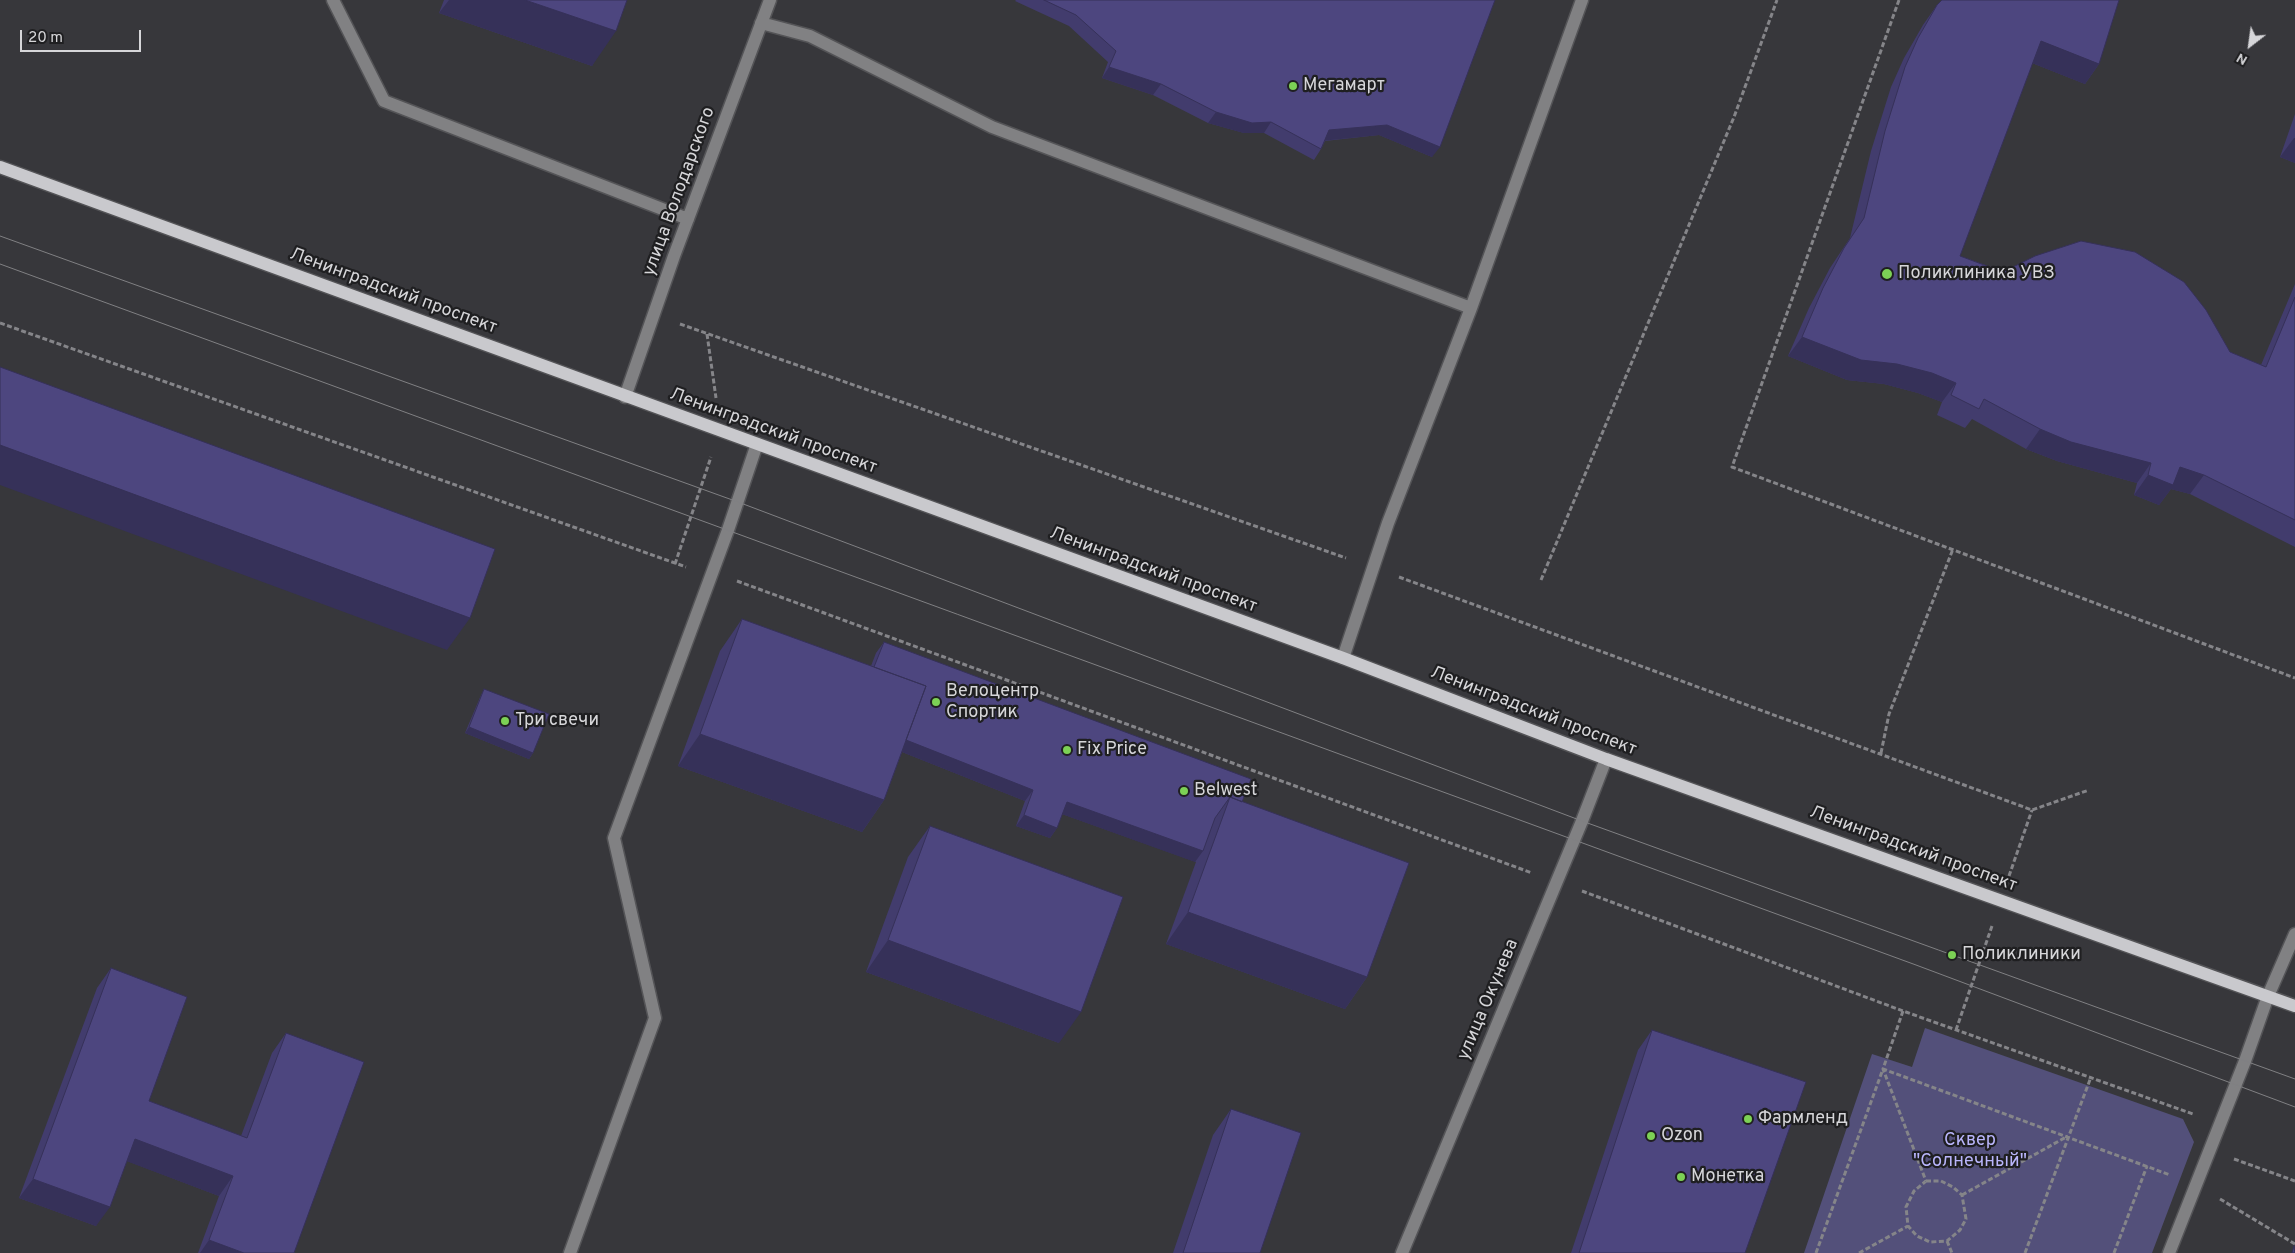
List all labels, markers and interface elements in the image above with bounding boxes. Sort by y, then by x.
scale bar [22,20,144,52]
north arrow [2225,20,2275,70]
text: 20 m [28,29,63,48]
text: N [2234,49,2251,68]
place label: Мегамарт [1303,75,1385,97]
marker: Мегамарт [1287,80,1299,92]
street label: улица Володарского [639,104,721,280]
street label: Ленинградский проспект [286,244,500,340]
place label: Поликлиника УВЗ [1898,263,2055,285]
marker: Поликлиника УВЗ [1880,267,1894,281]
street label: Ленинградский проспект [666,384,880,480]
street label: Ленинградский проспект [1046,523,1260,619]
street label: Ленинградский проспект [1427,663,1639,761]
place label: Велоцентр Спортик [946,681,1039,724]
marker: Велоцентр Спортик [930,696,942,708]
place label: Три свечи [515,710,599,732]
marker: Три свечи [499,715,511,727]
place label: Fix Price [1077,739,1147,761]
marker: Fix Price [1061,744,1073,756]
place label: Belwest [1194,780,1258,802]
marker: Belwest [1178,785,1190,797]
street label: Ленинградский проспект [1806,802,2020,898]
street label: улица Окунева [1454,936,1524,1064]
place label: Поликлиники [1962,944,2081,966]
marker: Поликлиники [1946,949,1958,961]
place label: Фармленд [1758,1108,1848,1130]
marker: Фармленд [1742,1113,1754,1125]
place label: Ozon [1661,1125,1703,1147]
marker: Ozon [1645,1130,1657,1142]
park label: Сквер "Солнечный" [1913,1130,2027,1172]
place label: Монетка [1691,1166,1764,1188]
marker: Монетка [1675,1171,1687,1183]

